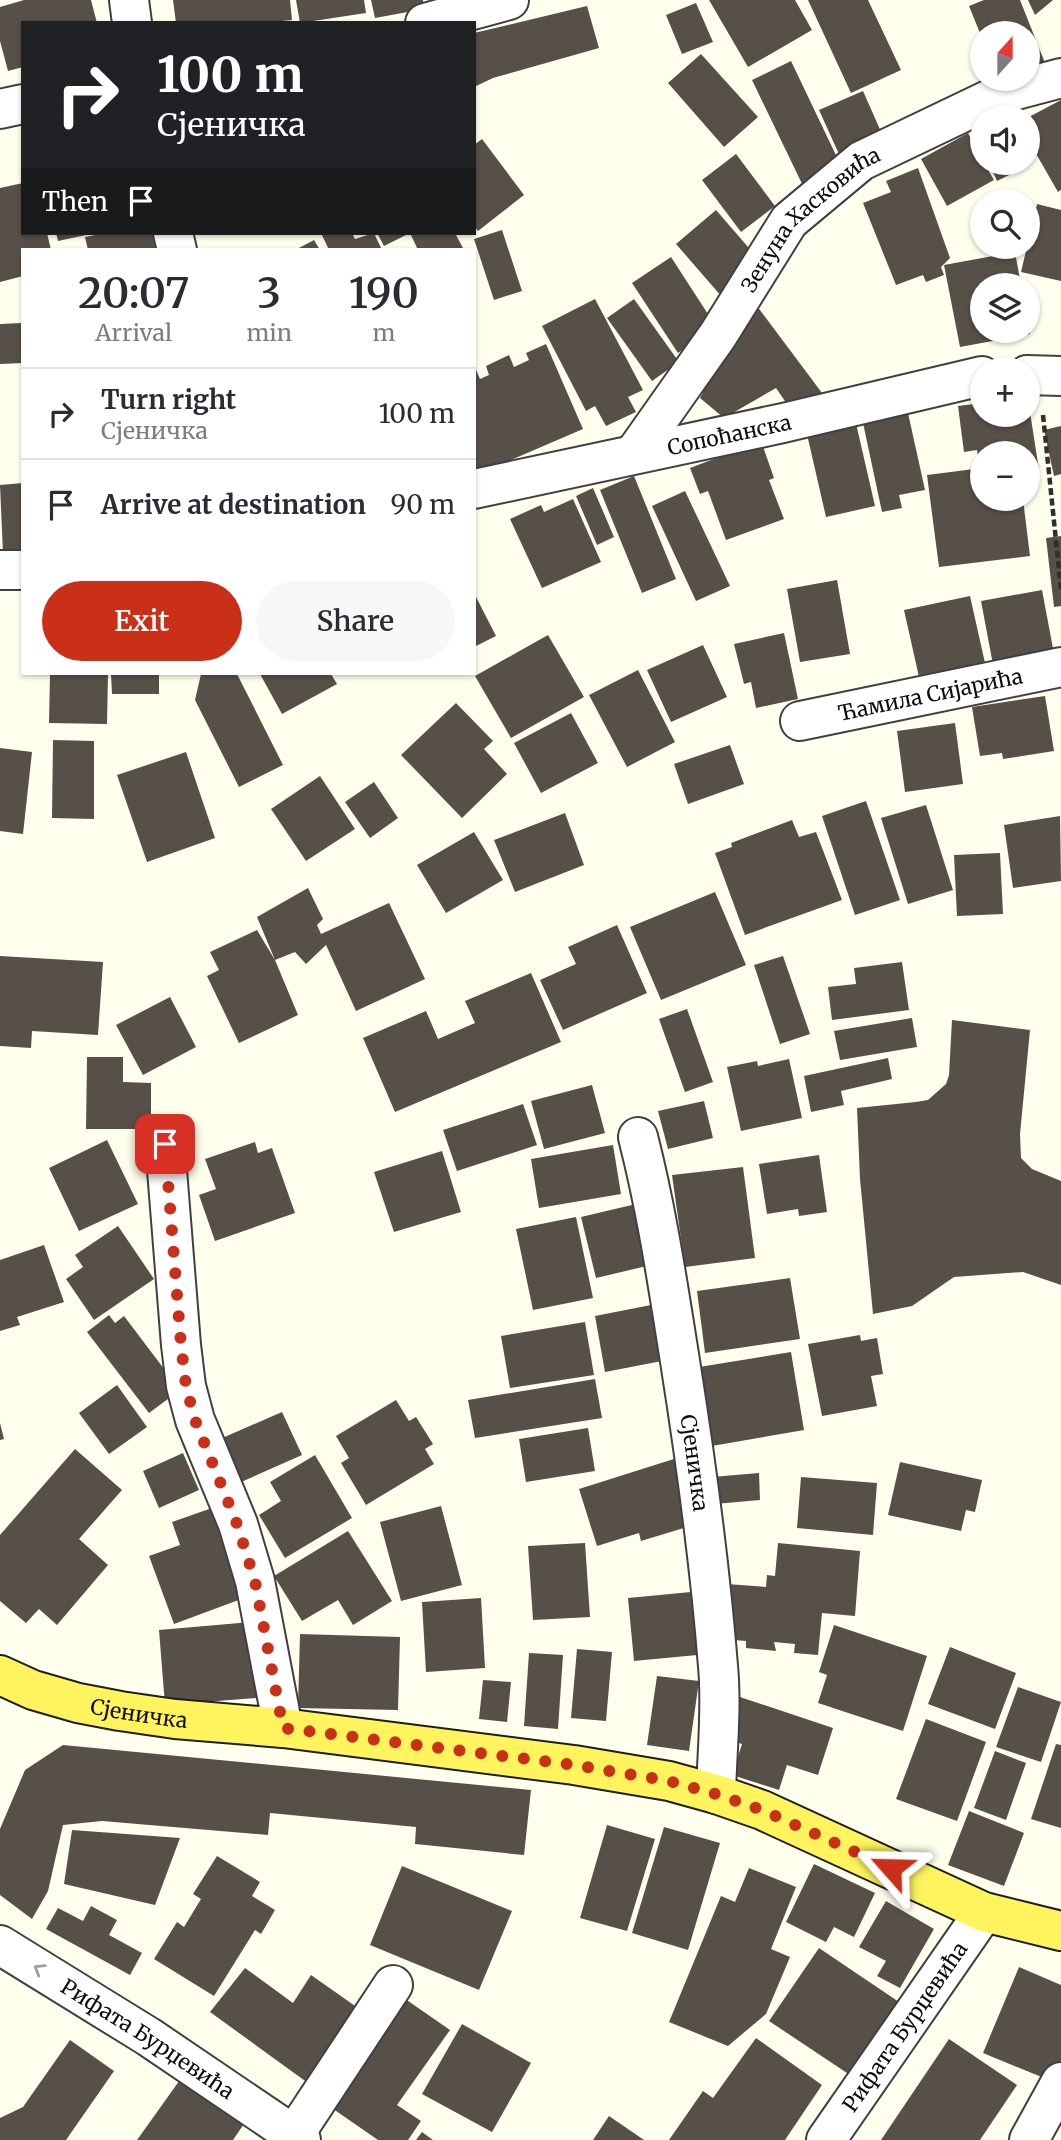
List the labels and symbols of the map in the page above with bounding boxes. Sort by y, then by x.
north arrow [970,21,1040,91]
street label: Зенуна Хасковића [735,140,884,297]
street label: Сопоћанска [665,408,794,461]
street label: Ћамила Сијарића [836,662,1025,726]
pin [135,1114,195,1174]
street label: Сјеничка [675,1413,715,1513]
street label: Сјеничка [88,1692,188,1733]
position arrow [854,1831,928,1905]
street label: Рифата Бурџевића [836,1936,973,2117]
one-way arrow [33,1964,46,1977]
street label: Рифата Бурџевића [56,1973,240,2105]

